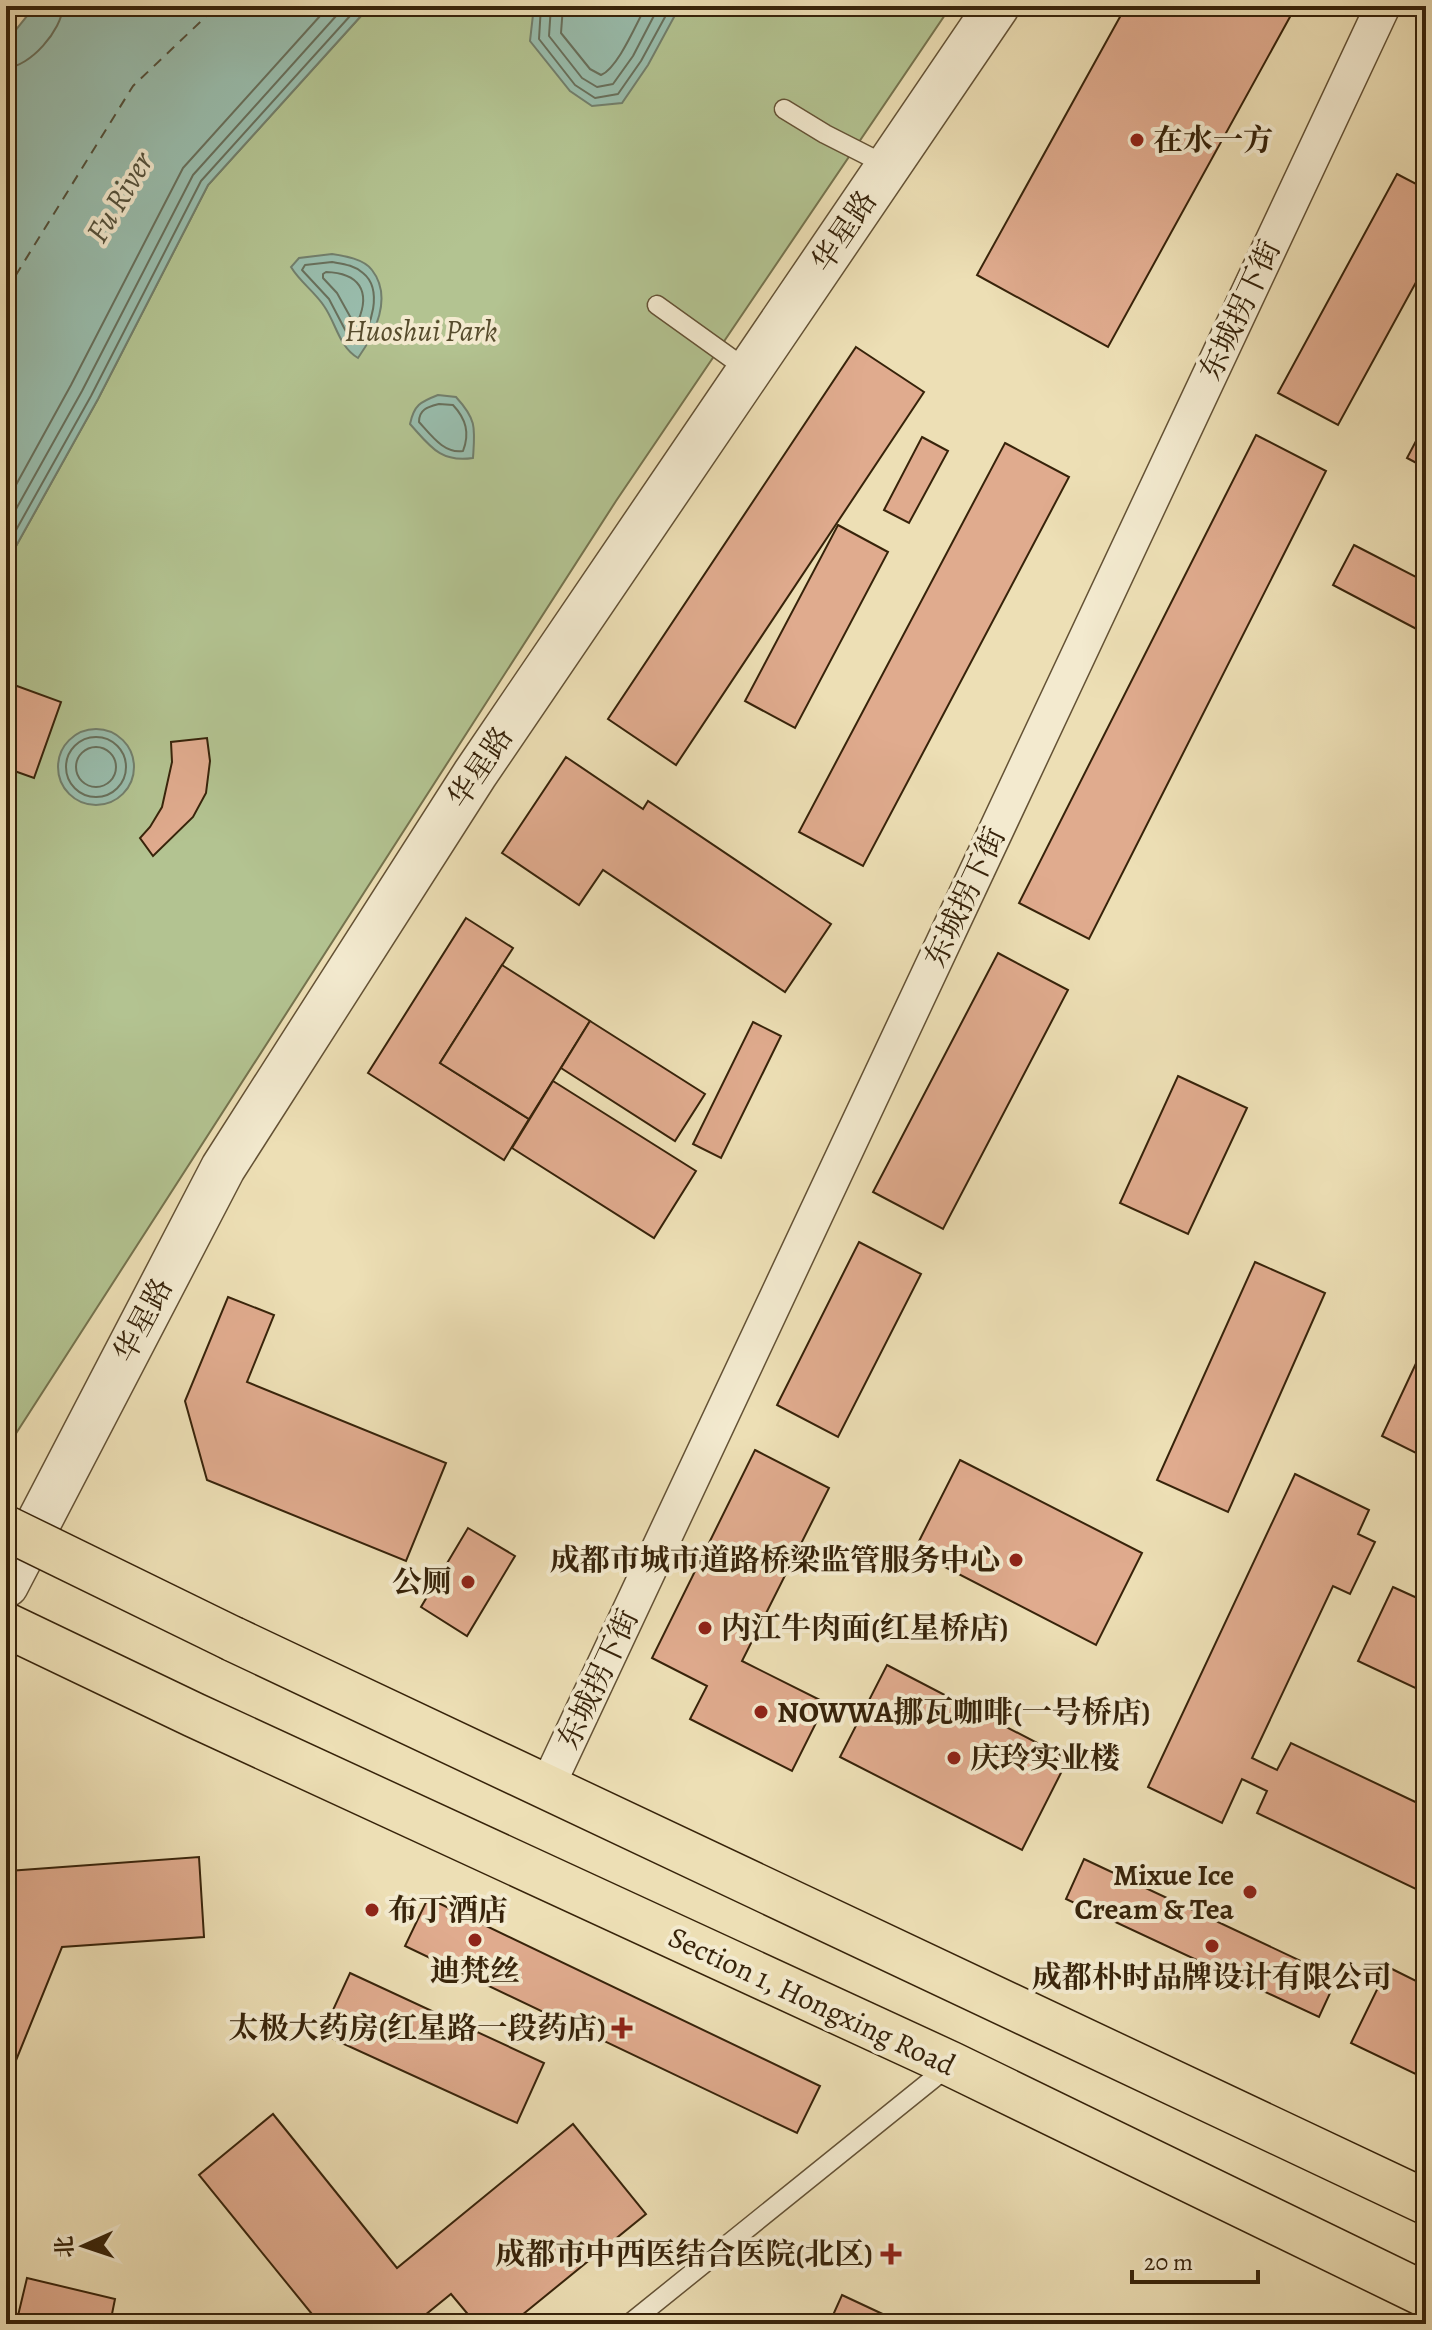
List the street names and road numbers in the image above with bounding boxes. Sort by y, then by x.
street label: 华星路 [802,183,886,279]
street label: 东城拐下街 [1190,234,1290,386]
street label: 华星路 [438,719,522,815]
street label: 东城拐下街 [915,821,1015,973]
street label: 华星路 [104,1271,182,1369]
street label: 东城拐下街 [548,1603,648,1755]
street label: Section 1, Hongxing Road [662,1917,963,2086]

